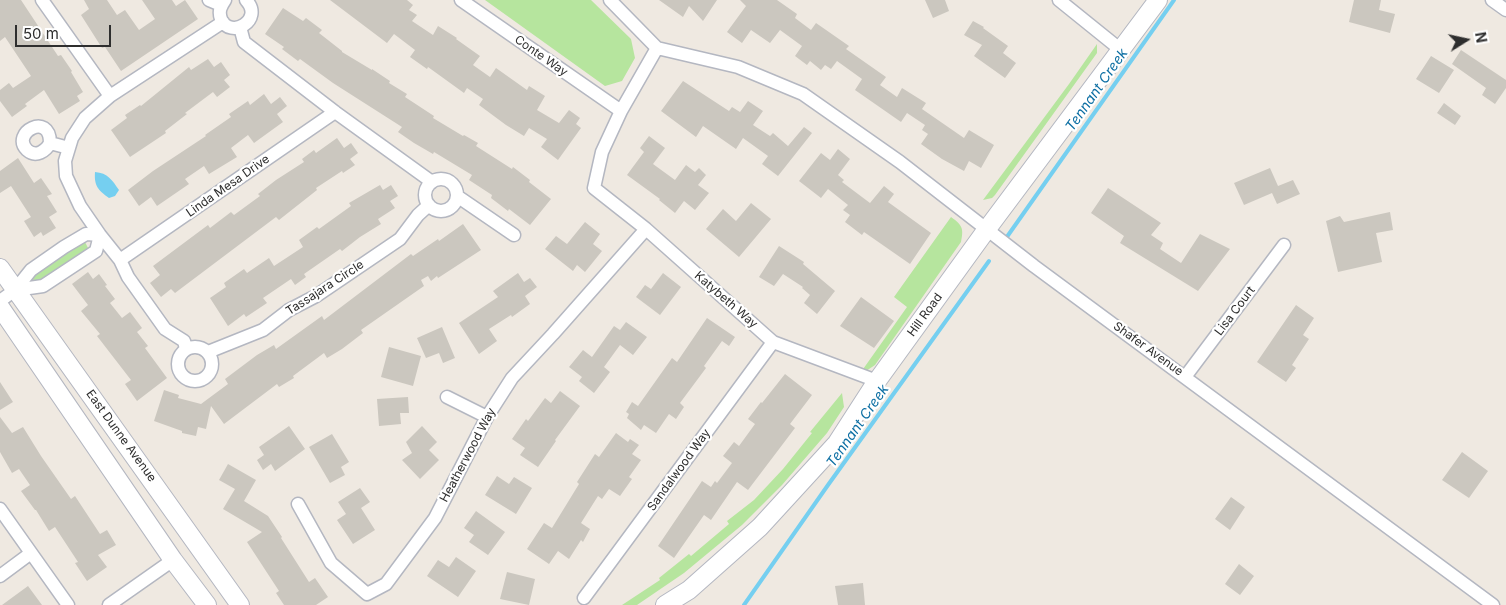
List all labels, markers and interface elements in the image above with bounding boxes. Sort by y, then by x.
scale bar [18,15,114,47]
north arrow [1441,15,1491,65]
text: 50 m [23,24,59,43]
text: N [1472,31,1491,44]
street label: Conte Way [512,32,570,80]
water label: Tennant Creek [1062,45,1132,135]
street label: Linda Mesa Drive [184,152,272,220]
street label: Tassajara Circle [283,257,367,319]
street label: Katybeth Way [691,269,761,331]
street label: Lisa Court [1212,284,1258,338]
street label: Hill Road [904,291,946,339]
street label: Shafer Avenue [1110,319,1186,379]
water label: Tennant Creek [823,381,893,471]
street label: East Dunne Avenue [83,387,159,485]
street label: Heatherwood Way [437,405,499,505]
street label: Sandalwood Way [644,426,714,514]

